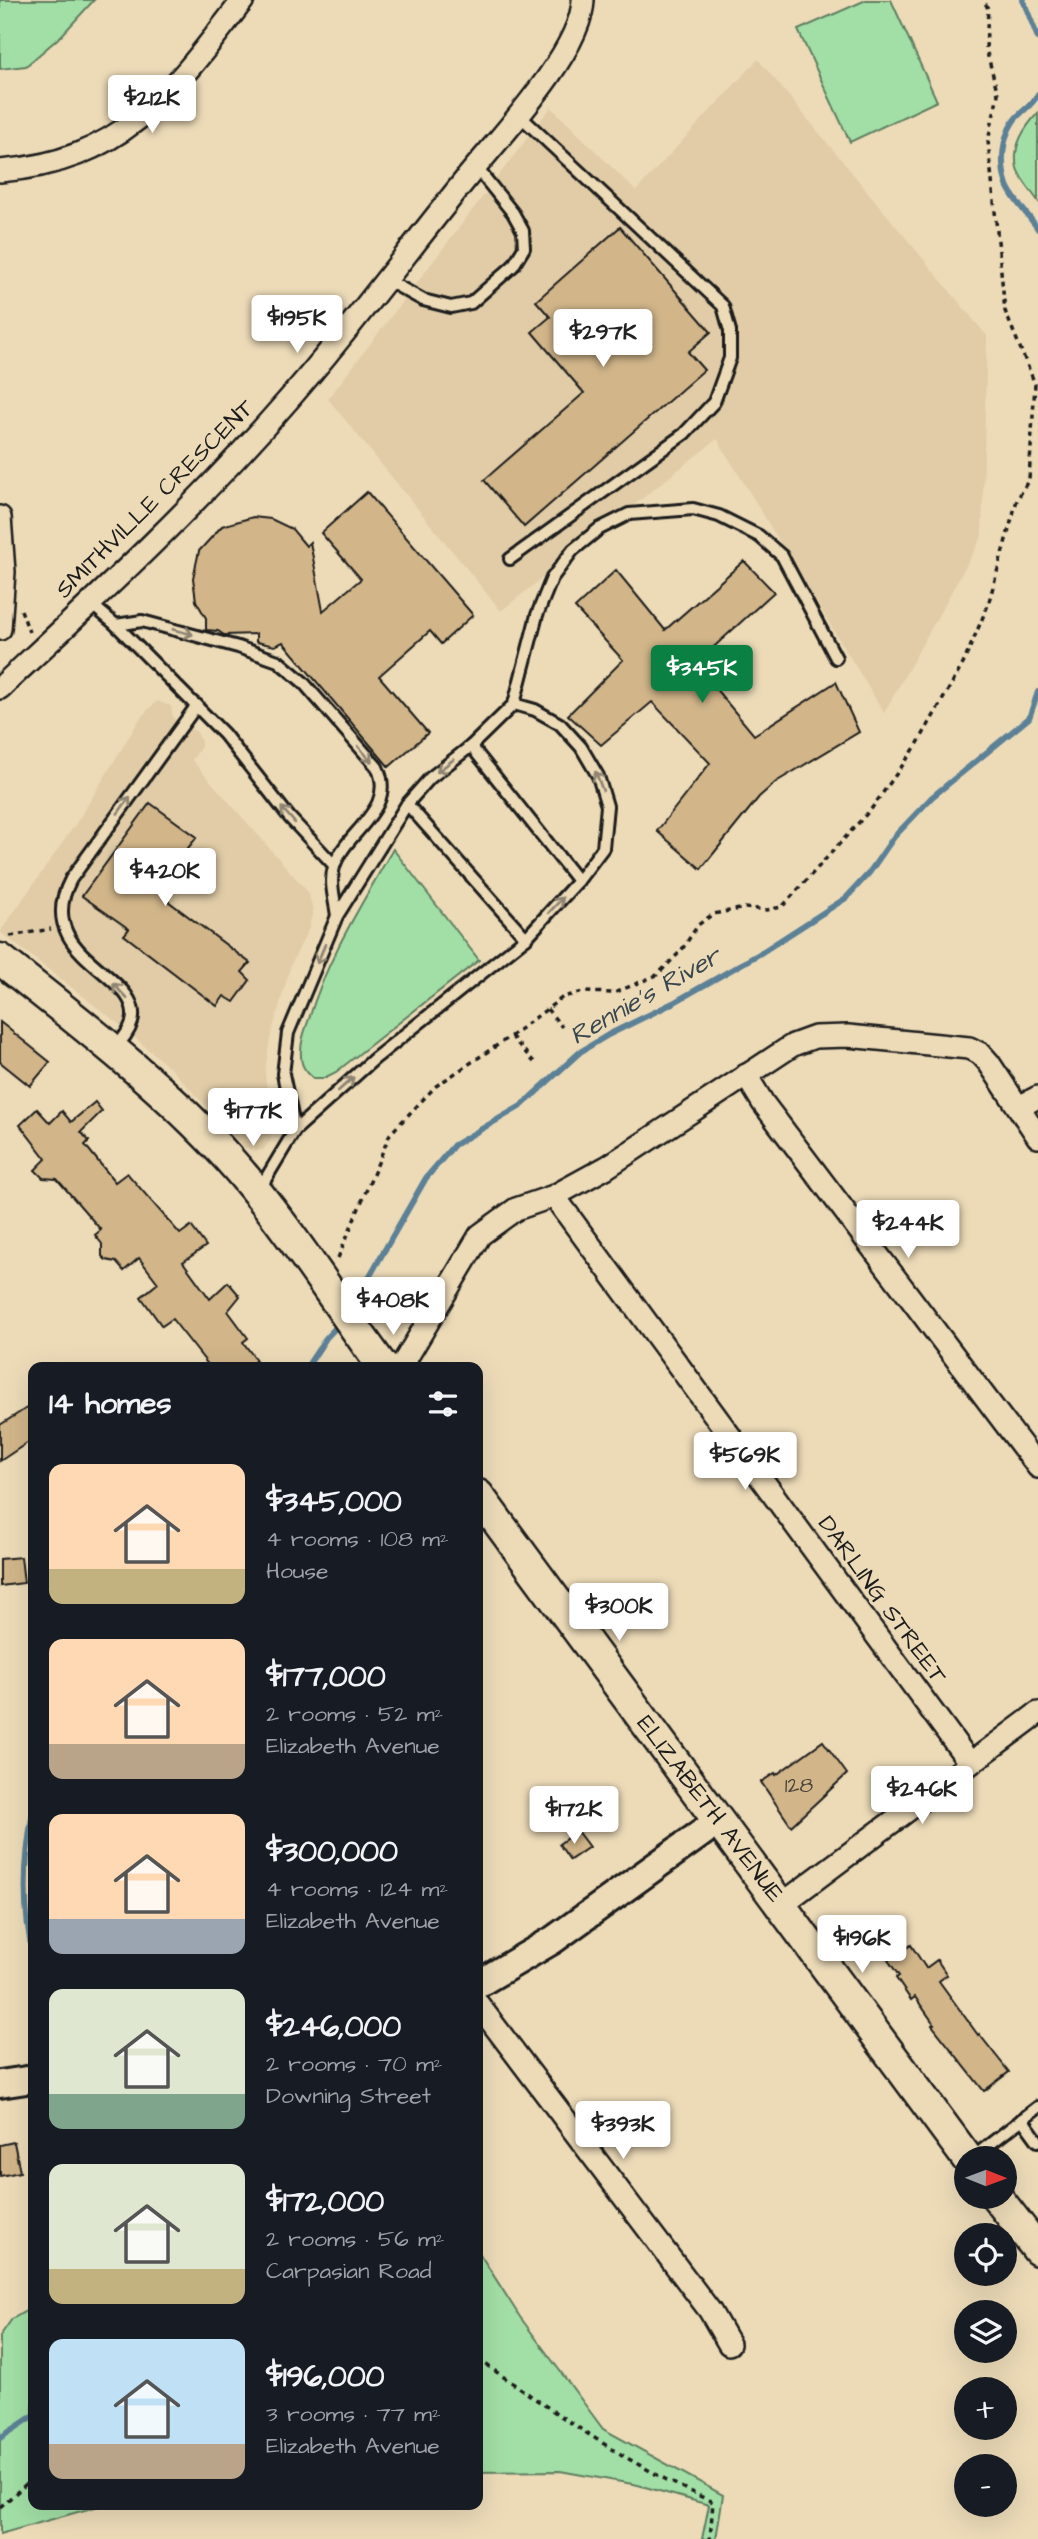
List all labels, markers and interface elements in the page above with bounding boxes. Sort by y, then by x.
pin: $212K [103,76,201,135]
text: $212K [124,82,180,114]
pin: $195K [248,296,346,355]
text: $195K [267,302,327,334]
pin: $297K [554,310,652,369]
text: $297K [569,316,637,348]
street label: SMITHVILLE CRESCENT [48,392,262,606]
one-way arrow [171,626,193,639]
pin: $345K [653,646,751,705]
text: $345K [667,652,737,684]
one-way arrow [357,744,373,762]
one-way arrow [437,759,455,774]
one-way arrow [592,771,604,792]
one-way arrow [117,796,131,815]
one-way arrow [280,806,296,824]
pin: $420K [116,848,214,908]
text: $420K [130,855,200,887]
one-way arrow [548,897,565,914]
water label: Rennie's River [563,937,729,1054]
one-way arrow [313,943,326,964]
one-way arrow [112,982,128,1000]
one-way arrow [337,1075,354,1092]
pin: $177K [204,1088,302,1148]
text: $177K [224,1095,282,1127]
pin: $244K [859,1200,957,1260]
text: $244K [872,1207,944,1239]
pin: $408K [344,1278,442,1337]
text: $408K [357,1284,429,1316]
text: 14 homes [49,1383,172,1425]
icon: filters [424,1385,462,1423]
pin: $569K [696,1432,794,1492]
text: $569K [710,1439,780,1471]
text: $345,000 [266,1481,402,1523]
icon: home [105,1492,189,1576]
street label: DARLING STREET [809,1509,955,1691]
text: 4 rooms · 108 m² [266,1523,449,1555]
text: House [266,1555,329,1587]
pin: $300K [570,1584,668,1643]
text: $300K [585,1590,653,1622]
text: $177,000 [266,1656,386,1698]
icon: home [105,1667,189,1751]
text: 2 rooms · 52 m² [266,1698,443,1730]
street label: ELIZABETH AVENUE [628,1708,792,1910]
text: Elizabeth Avenue [266,1730,440,1762]
pin: $246K [873,1766,971,1826]
house number: 128 [785,1771,814,1800]
text: $246K [887,1773,957,1805]
pin: $172K [525,1786,623,1846]
text: $172K [546,1793,602,1825]
text: $300,000 [266,1831,398,1873]
icon: home [105,1842,189,1926]
text: 4 rooms · 124 m² [266,1873,448,1905]
text: Elizabeth Avenue [266,1905,440,1937]
pin: $196K [813,1916,911,1975]
text: $196K [833,1922,891,1954]
text: $246,000 [266,2006,401,2048]
icon: home [105,2017,189,2101]
text: 2 rooms · 70 m² [266,2048,442,2080]
text: Downing Street [266,2080,431,2112]
pin: $393K [574,2102,672,2161]
text: $393K [591,2108,655,2140]
north arrow [954,2146,1017,2208]
map controls [954,2146,1017,2517]
text: $172,000 [266,2181,384,2223]
icon: home [105,2192,189,2276]
text: 2 rooms · 56 m² [266,2223,444,2255]
button: locate [954,2223,1017,2286]
text: Carpasian Road [266,2255,431,2287]
button: layers [954,2300,1017,2363]
text: $196,000 [266,2356,385,2398]
icon: home [105,2367,189,2451]
button: + [954,2377,1017,2440]
text: 3 rooms · 77 m² [266,2398,441,2430]
text: Elizabeth Avenue [266,2430,440,2462]
button: − [954,2454,1017,2517]

